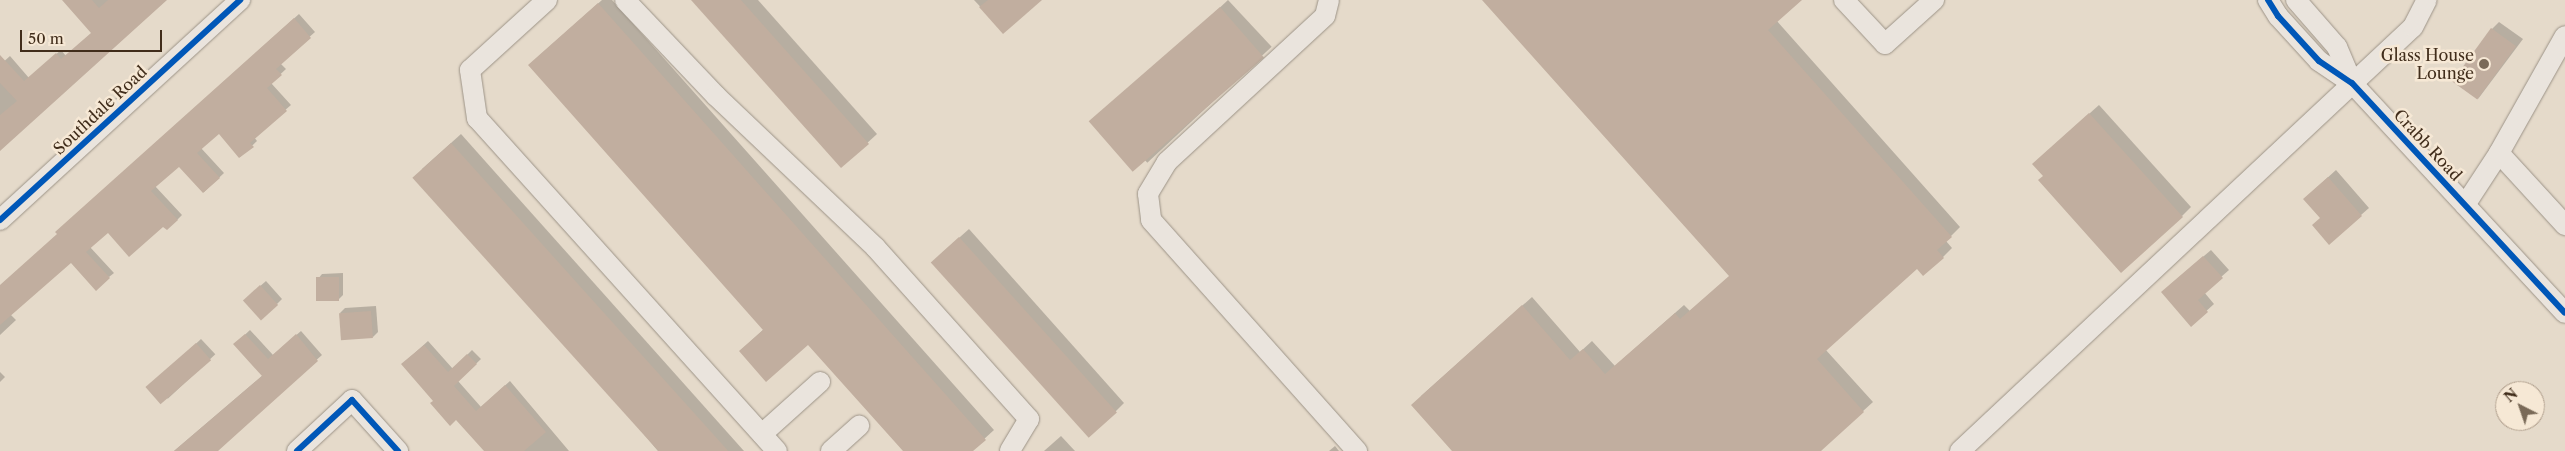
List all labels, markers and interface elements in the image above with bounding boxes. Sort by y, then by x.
scale bar [22,20,165,52]
text: 50 m [28,29,64,48]
place label: Glass House Lounge [2381,45,2474,83]
marker: Glass House Lounge [2478,58,2490,70]
street label: Southdale Road [49,62,151,158]
street label: Crabb Road [2390,105,2466,185]
north arrow [2495,381,2545,431]
text: N [2500,385,2521,406]

